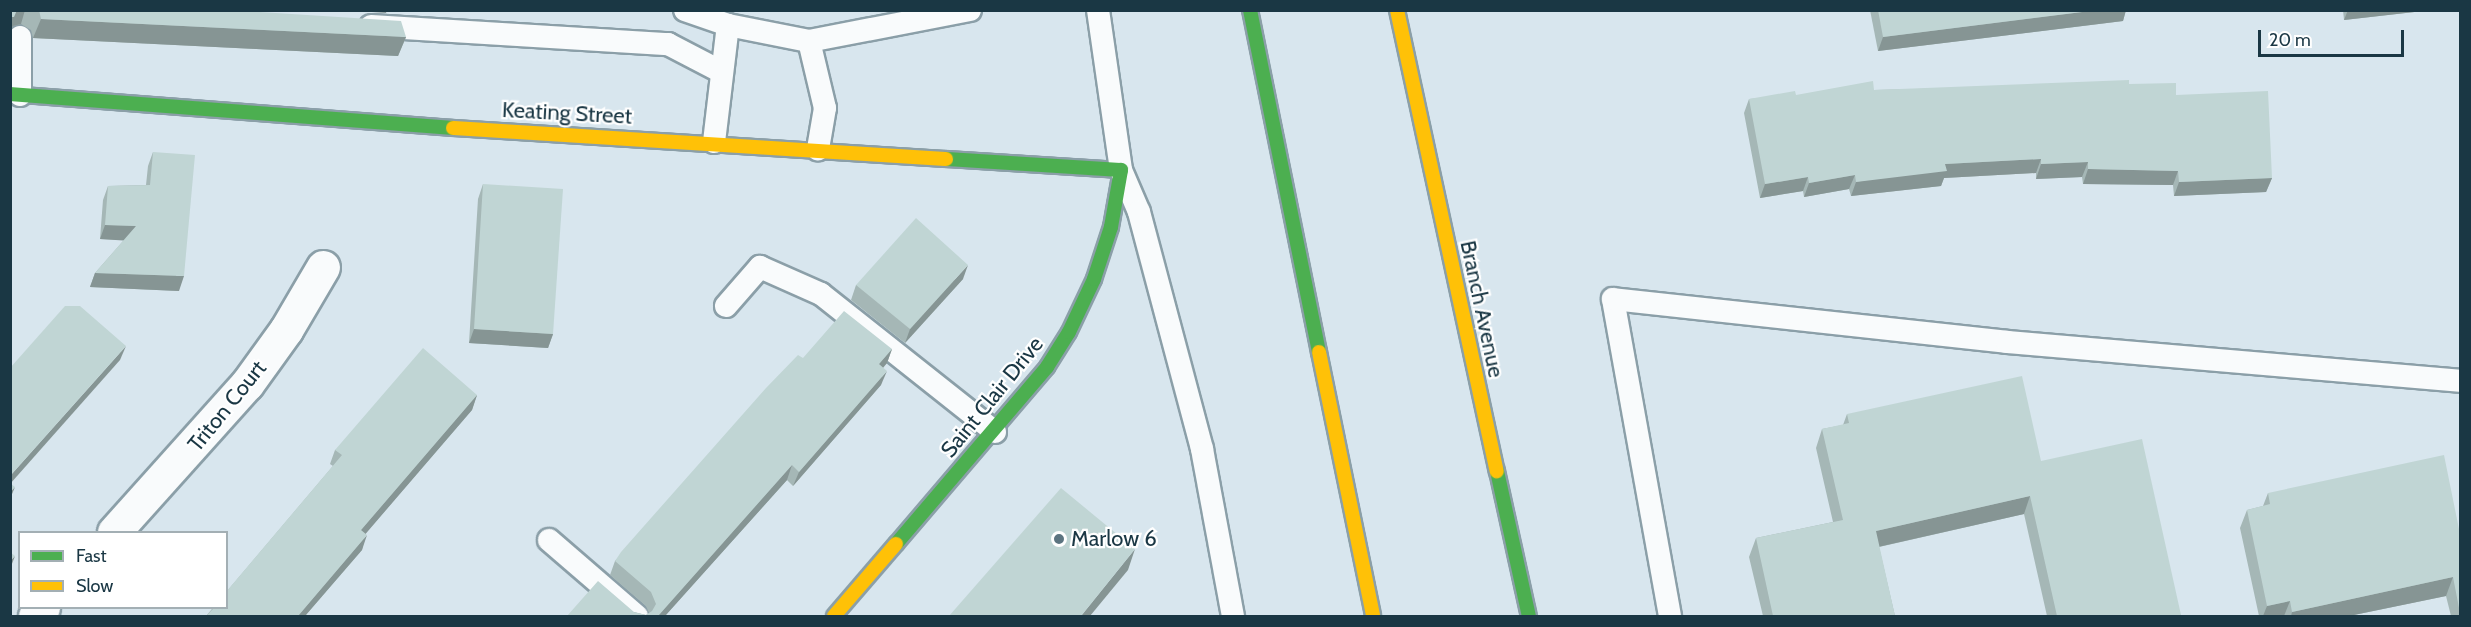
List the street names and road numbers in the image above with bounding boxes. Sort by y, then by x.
street label: Keating Street [501,96,633,130]
street label: Branch Avenue [1455,238,1509,380]
street label: Saint Clair Drive [935,331,1049,463]
street label: Triton Court [182,355,272,457]

